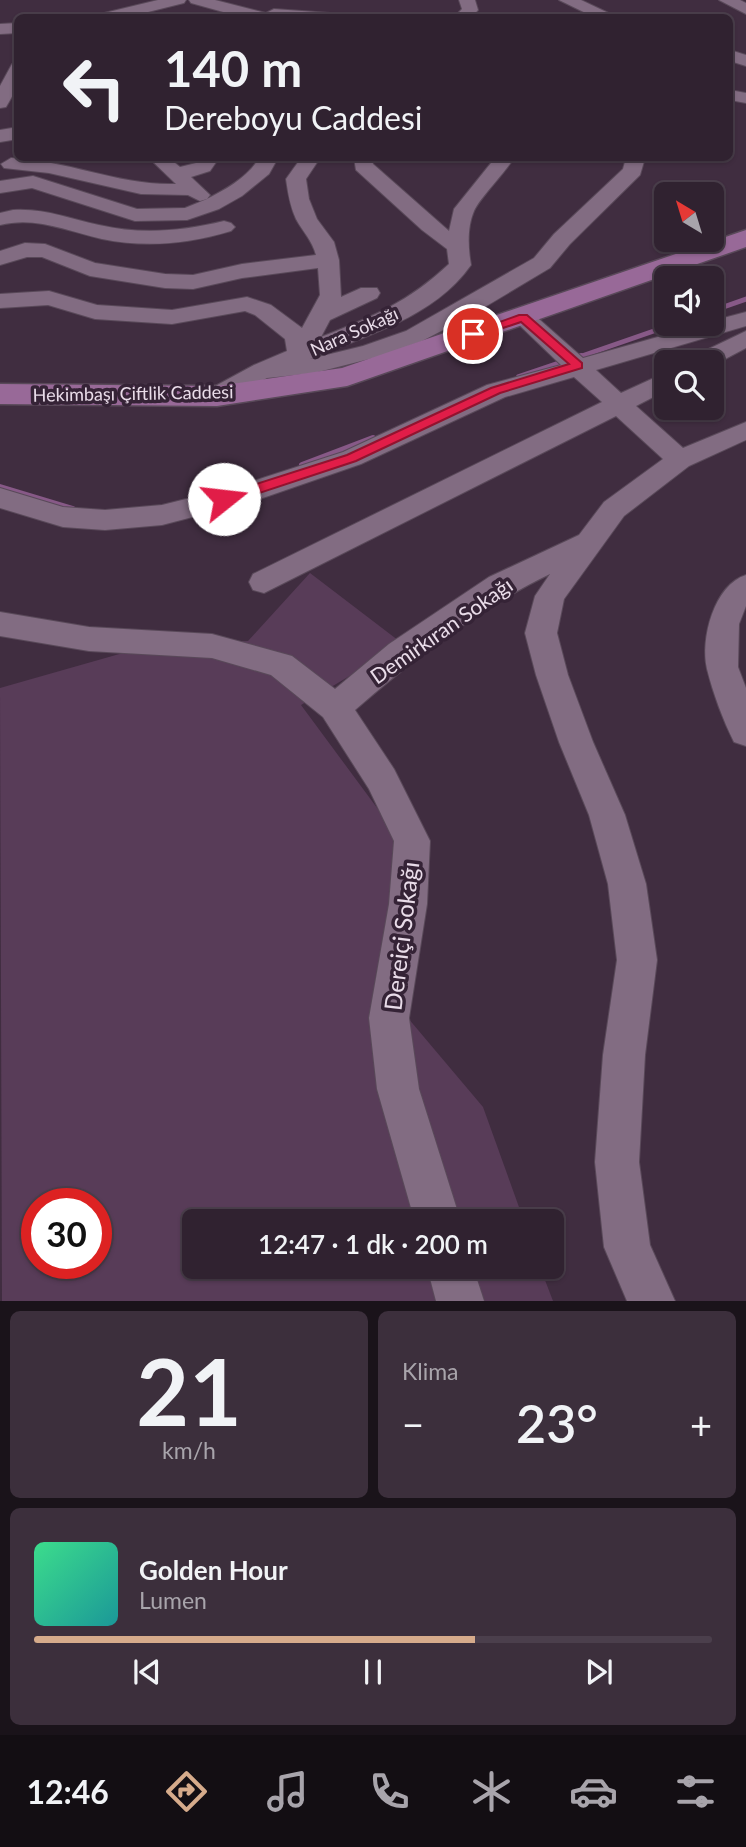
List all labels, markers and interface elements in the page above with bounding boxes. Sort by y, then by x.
text: 140 m [164,39,302,97]
icon: left [49,42,140,133]
text: Dereboyu Caddesi [164,98,423,137]
north arrow [654,182,724,252]
map controls [654,182,724,420]
button: sound [654,266,724,336]
street label: Nara Sokağı [307,302,401,360]
pin [443,304,503,364]
icon: arrive [454,315,492,353]
button: search [654,350,724,420]
street label: Hekimbaşı Çiftlik Caddesi [32,380,234,406]
position arrow [187,462,261,536]
street label: Demirkıran Sokağı [365,572,517,688]
street label: Dereiçi Sokağı [377,860,425,1012]
speed limit sign: 30 [21,1188,112,1279]
text: 12:47 · 1 dk · 200 m [258,1228,488,1260]
text: 21 [136,1336,242,1445]
text: Klima [402,1357,459,1385]
text: 23° [516,1392,598,1454]
text: − [402,1401,424,1447]
text: + [690,1401,712,1447]
text: km/h [162,1436,216,1464]
text: Golden Hour [139,1554,288,1586]
text: Lumen [139,1586,207,1614]
icon: previous [128,1653,166,1691]
icon: pause [354,1653,392,1691]
icon: next [580,1653,618,1691]
icon: directions [162,1767,211,1816]
icon: music [263,1767,312,1816]
icon: phone [365,1767,414,1816]
icon: climate [467,1767,516,1816]
icon: car [569,1767,618,1816]
icon: filters [671,1767,720,1816]
text: 12:46 [26,1772,109,1811]

